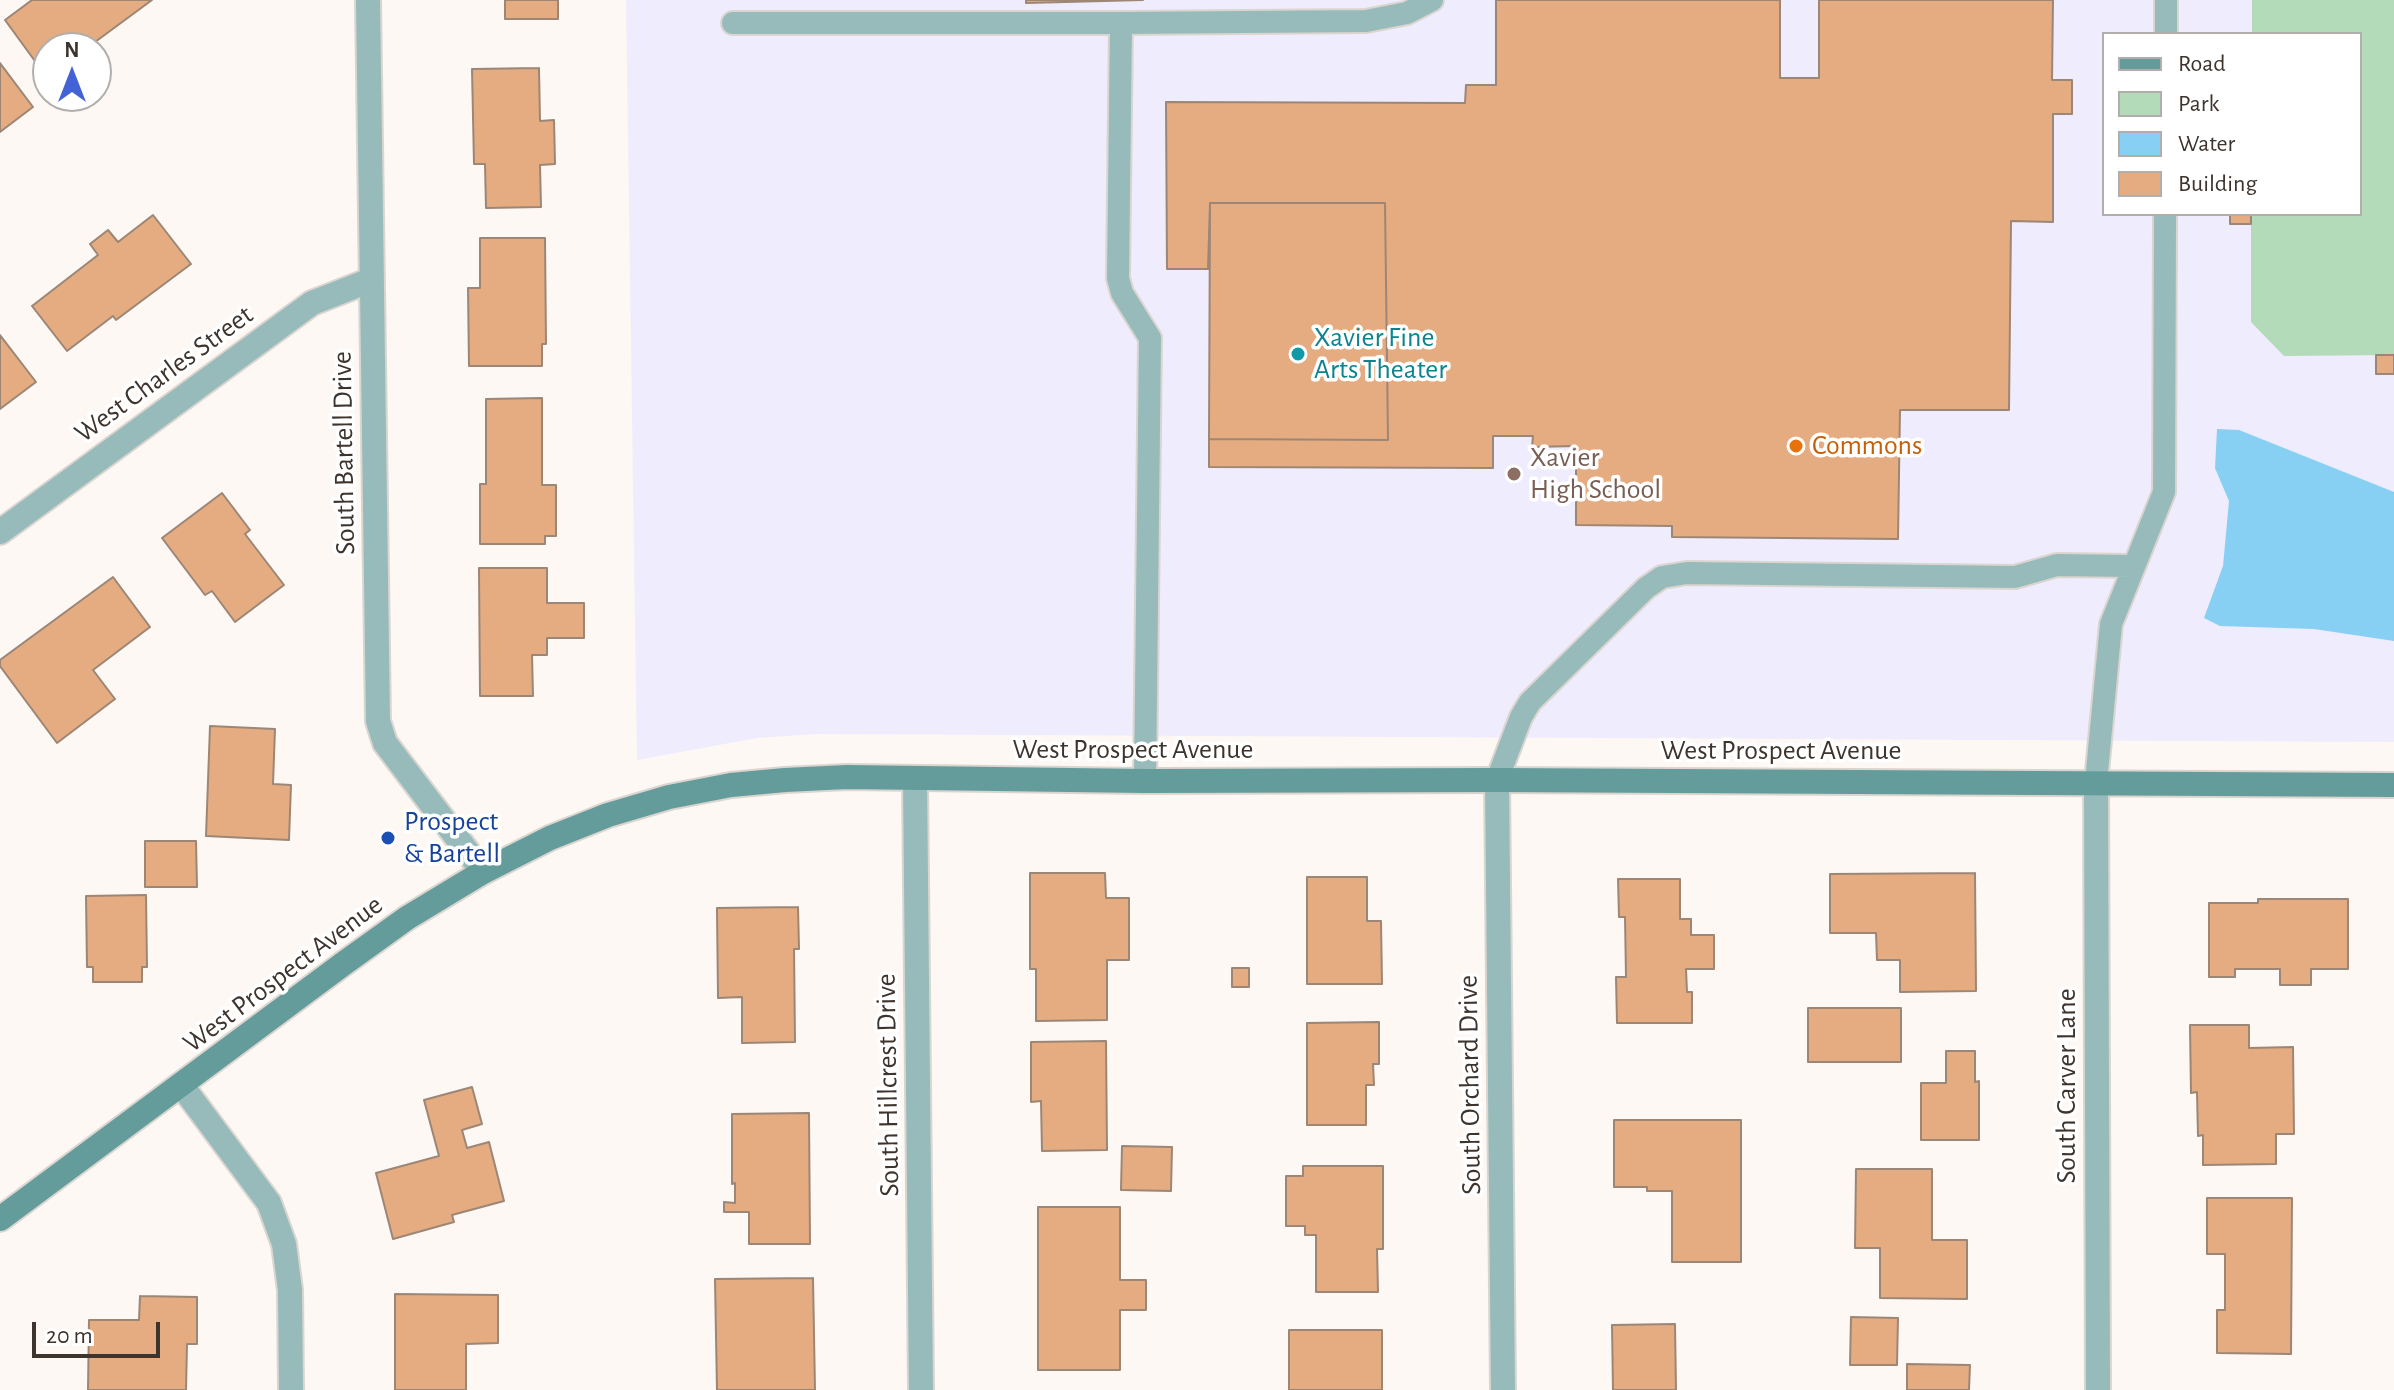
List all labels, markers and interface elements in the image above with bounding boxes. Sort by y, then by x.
north arrow [32,32,112,112]
legend [2102,32,2362,216]
text: N [64,39,80,61]
text: Road [2178,52,2226,76]
text: Park [2178,92,2219,116]
text: Water [2178,132,2235,156]
text: Building [2178,172,2257,196]
street label: West Charles Street [68,298,260,450]
place label: Xavier Fine Arts Theater [1314,321,1447,387]
marker: Xavier Fine Arts Theater [1289,345,1307,363]
street label: South Bartell Drive [325,351,363,555]
place label: Commons [1812,429,1922,463]
marker: Commons [1787,437,1805,455]
place label: Xavier High School [1530,441,1661,507]
marker: Xavier High School [1505,465,1523,483]
street label: West Prospect Avenue [1013,733,1253,767]
street label: West Prospect Avenue [1661,734,1901,768]
place label: Prospect & Bartell [404,805,500,871]
marker: Prospect & Bartell [379,829,397,847]
street label: West Prospect Avenue [177,888,389,1060]
street label: South Hillcrest Drive [869,973,907,1197]
street label: South Orchard Drive [1451,975,1489,1195]
street label: South Carver Lane [2050,988,2084,1184]
scale bar [36,1306,164,1356]
text: 20 m [46,1324,93,1348]

